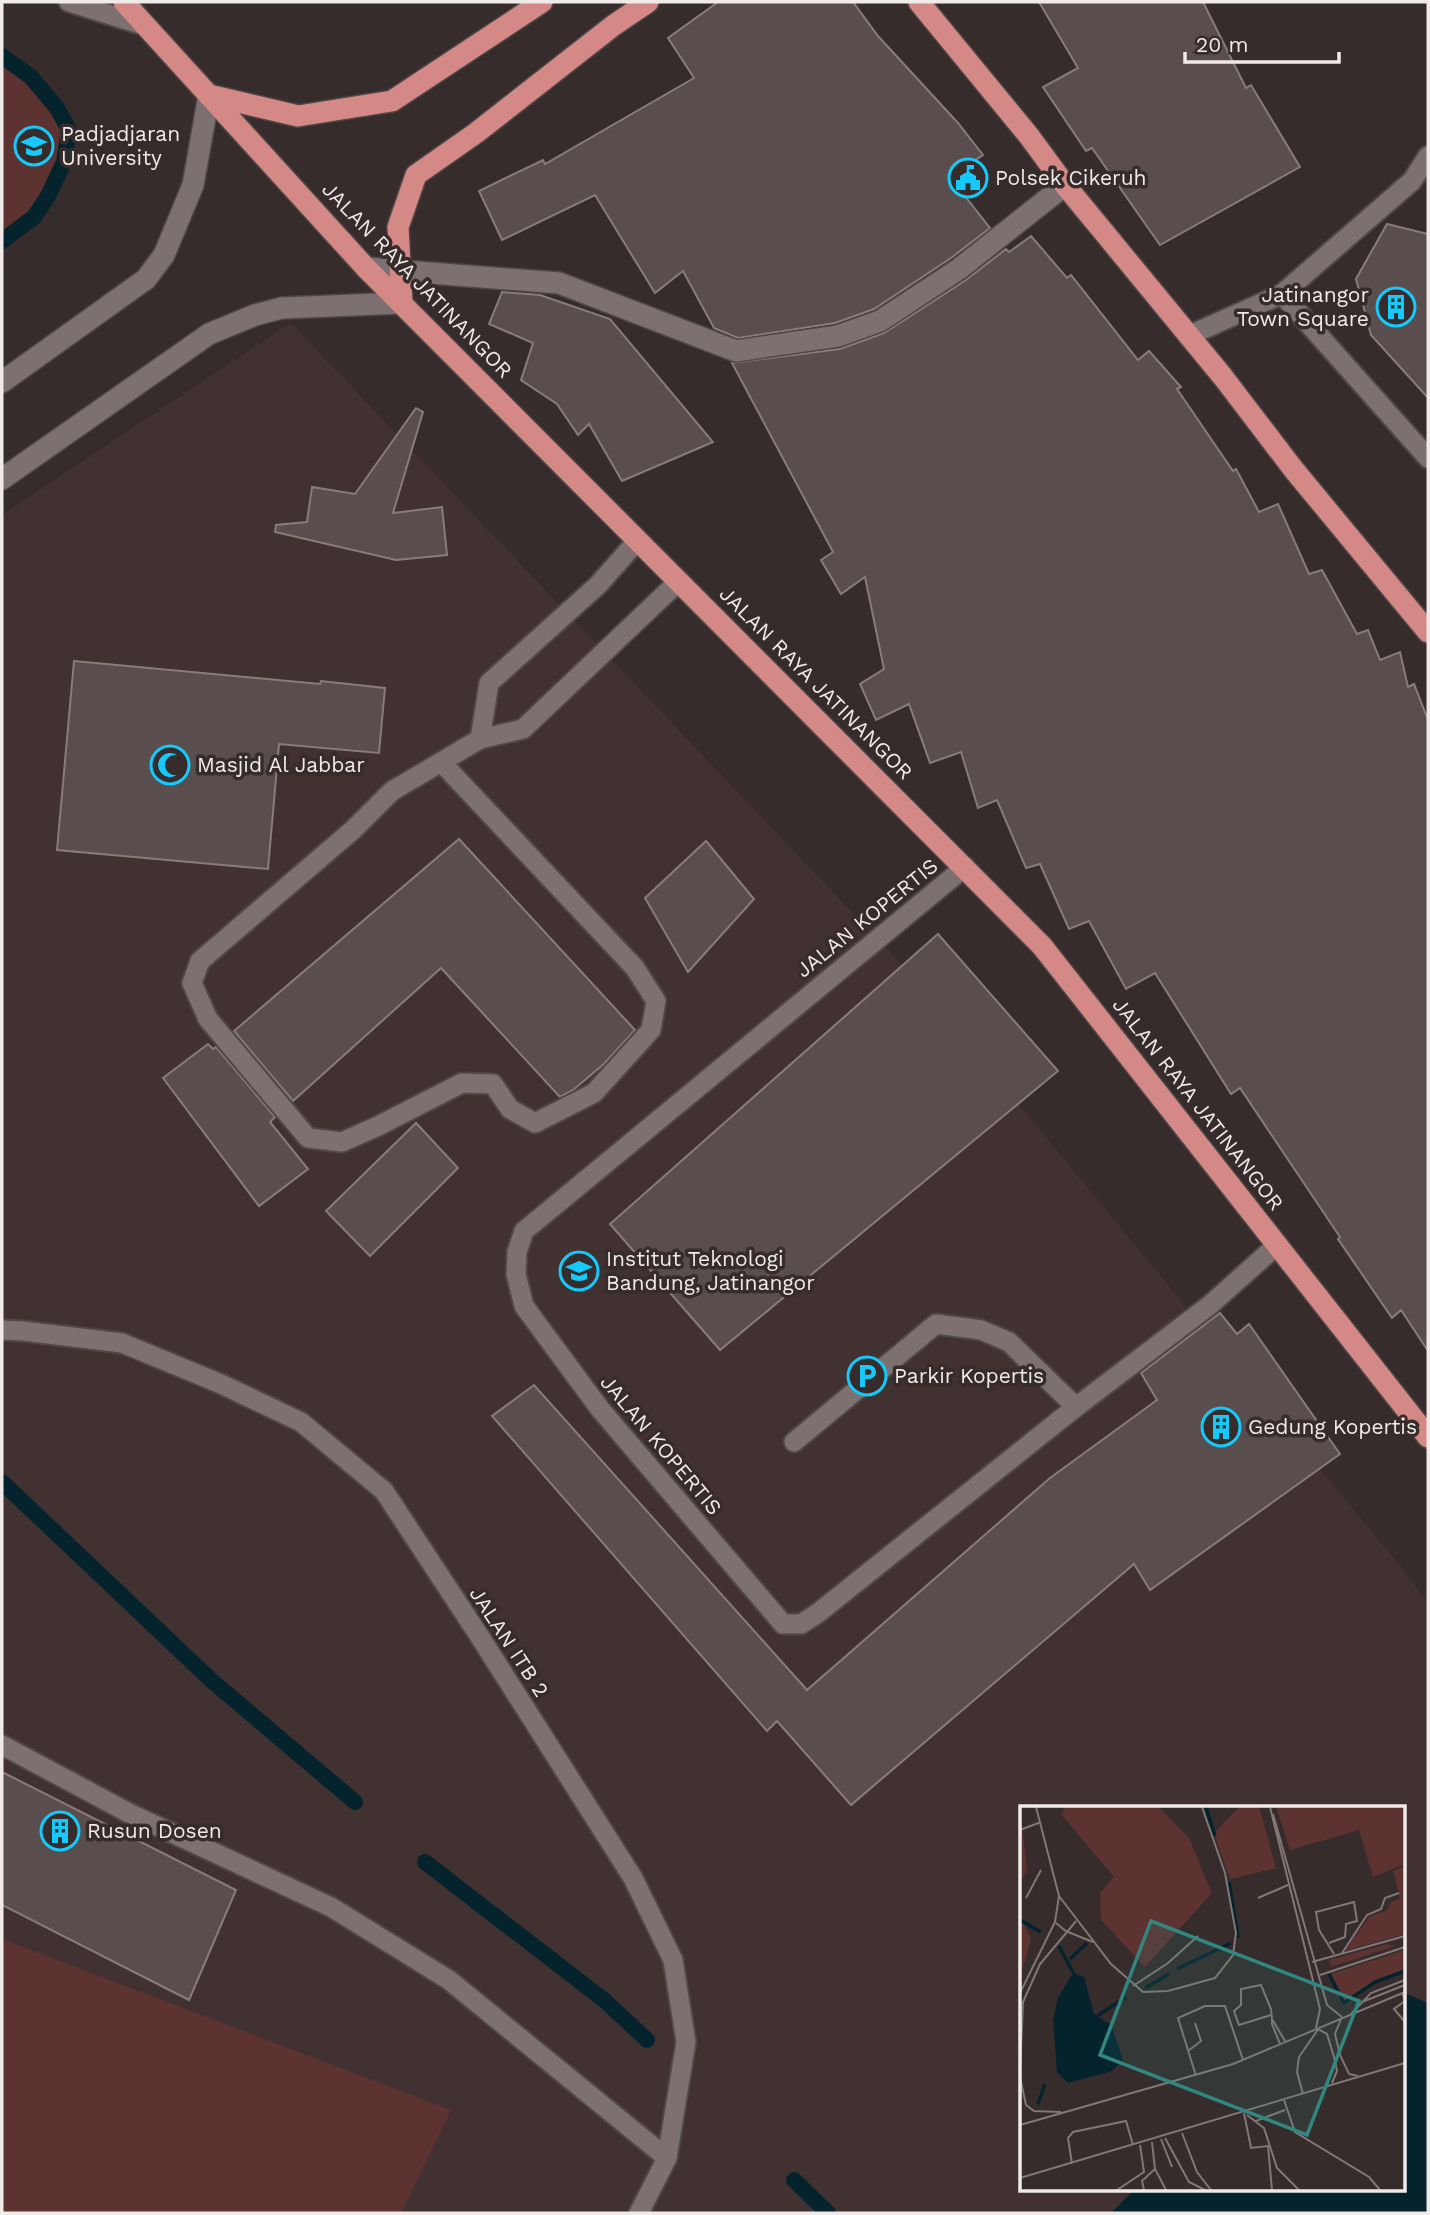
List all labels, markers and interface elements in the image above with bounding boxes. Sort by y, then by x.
scale bar [1185,21,1339,65]
text: 20 m [1196,32,1248,57]
place label: Padjadjaran University [61,121,180,170]
school or university icon: Padjadjaran University [13,125,55,167]
public building icon: Polsek Cikeruh [947,157,989,199]
place label: Polsek Cikeruh [995,165,1147,190]
street label: JALAN RAYA JATINANGOR [317,176,518,383]
place label: Jatinangor Town Square [1237,282,1369,331]
building icon: Jatinangor Town Square [1375,286,1417,328]
street label: JALAN RAYA JATINANGOR [715,581,918,784]
mosque icon: Masjid Al Jabbar [149,744,191,786]
place label: Masjid Al Jabbar [197,752,365,777]
street label: JALAN KOPERTIS [791,853,943,982]
street label: JALAN RAYA JATINANGOR [1108,992,1289,1215]
place label: Institut Teknologi Bandung, Jatinangor [606,1246,815,1295]
school or university icon: Institut Teknologi Bandung, Jatinangor [558,1250,600,1292]
parking icon: Parkir Kopertis [846,1355,888,1397]
place label: Parkir Kopertis [894,1363,1044,1388]
street label: JALAN KOPERTIS [595,1370,727,1520]
building icon: Gedung Kopertis [1200,1406,1242,1448]
place label: Gedung Kopertis [1248,1414,1417,1439]
street label: JALAN ITB 2 [465,1582,554,1701]
inset map [1020,1806,1406,2190]
building icon: Rusun Dosen [39,1810,81,1852]
place label: Rusun Dosen [87,1818,222,1843]

